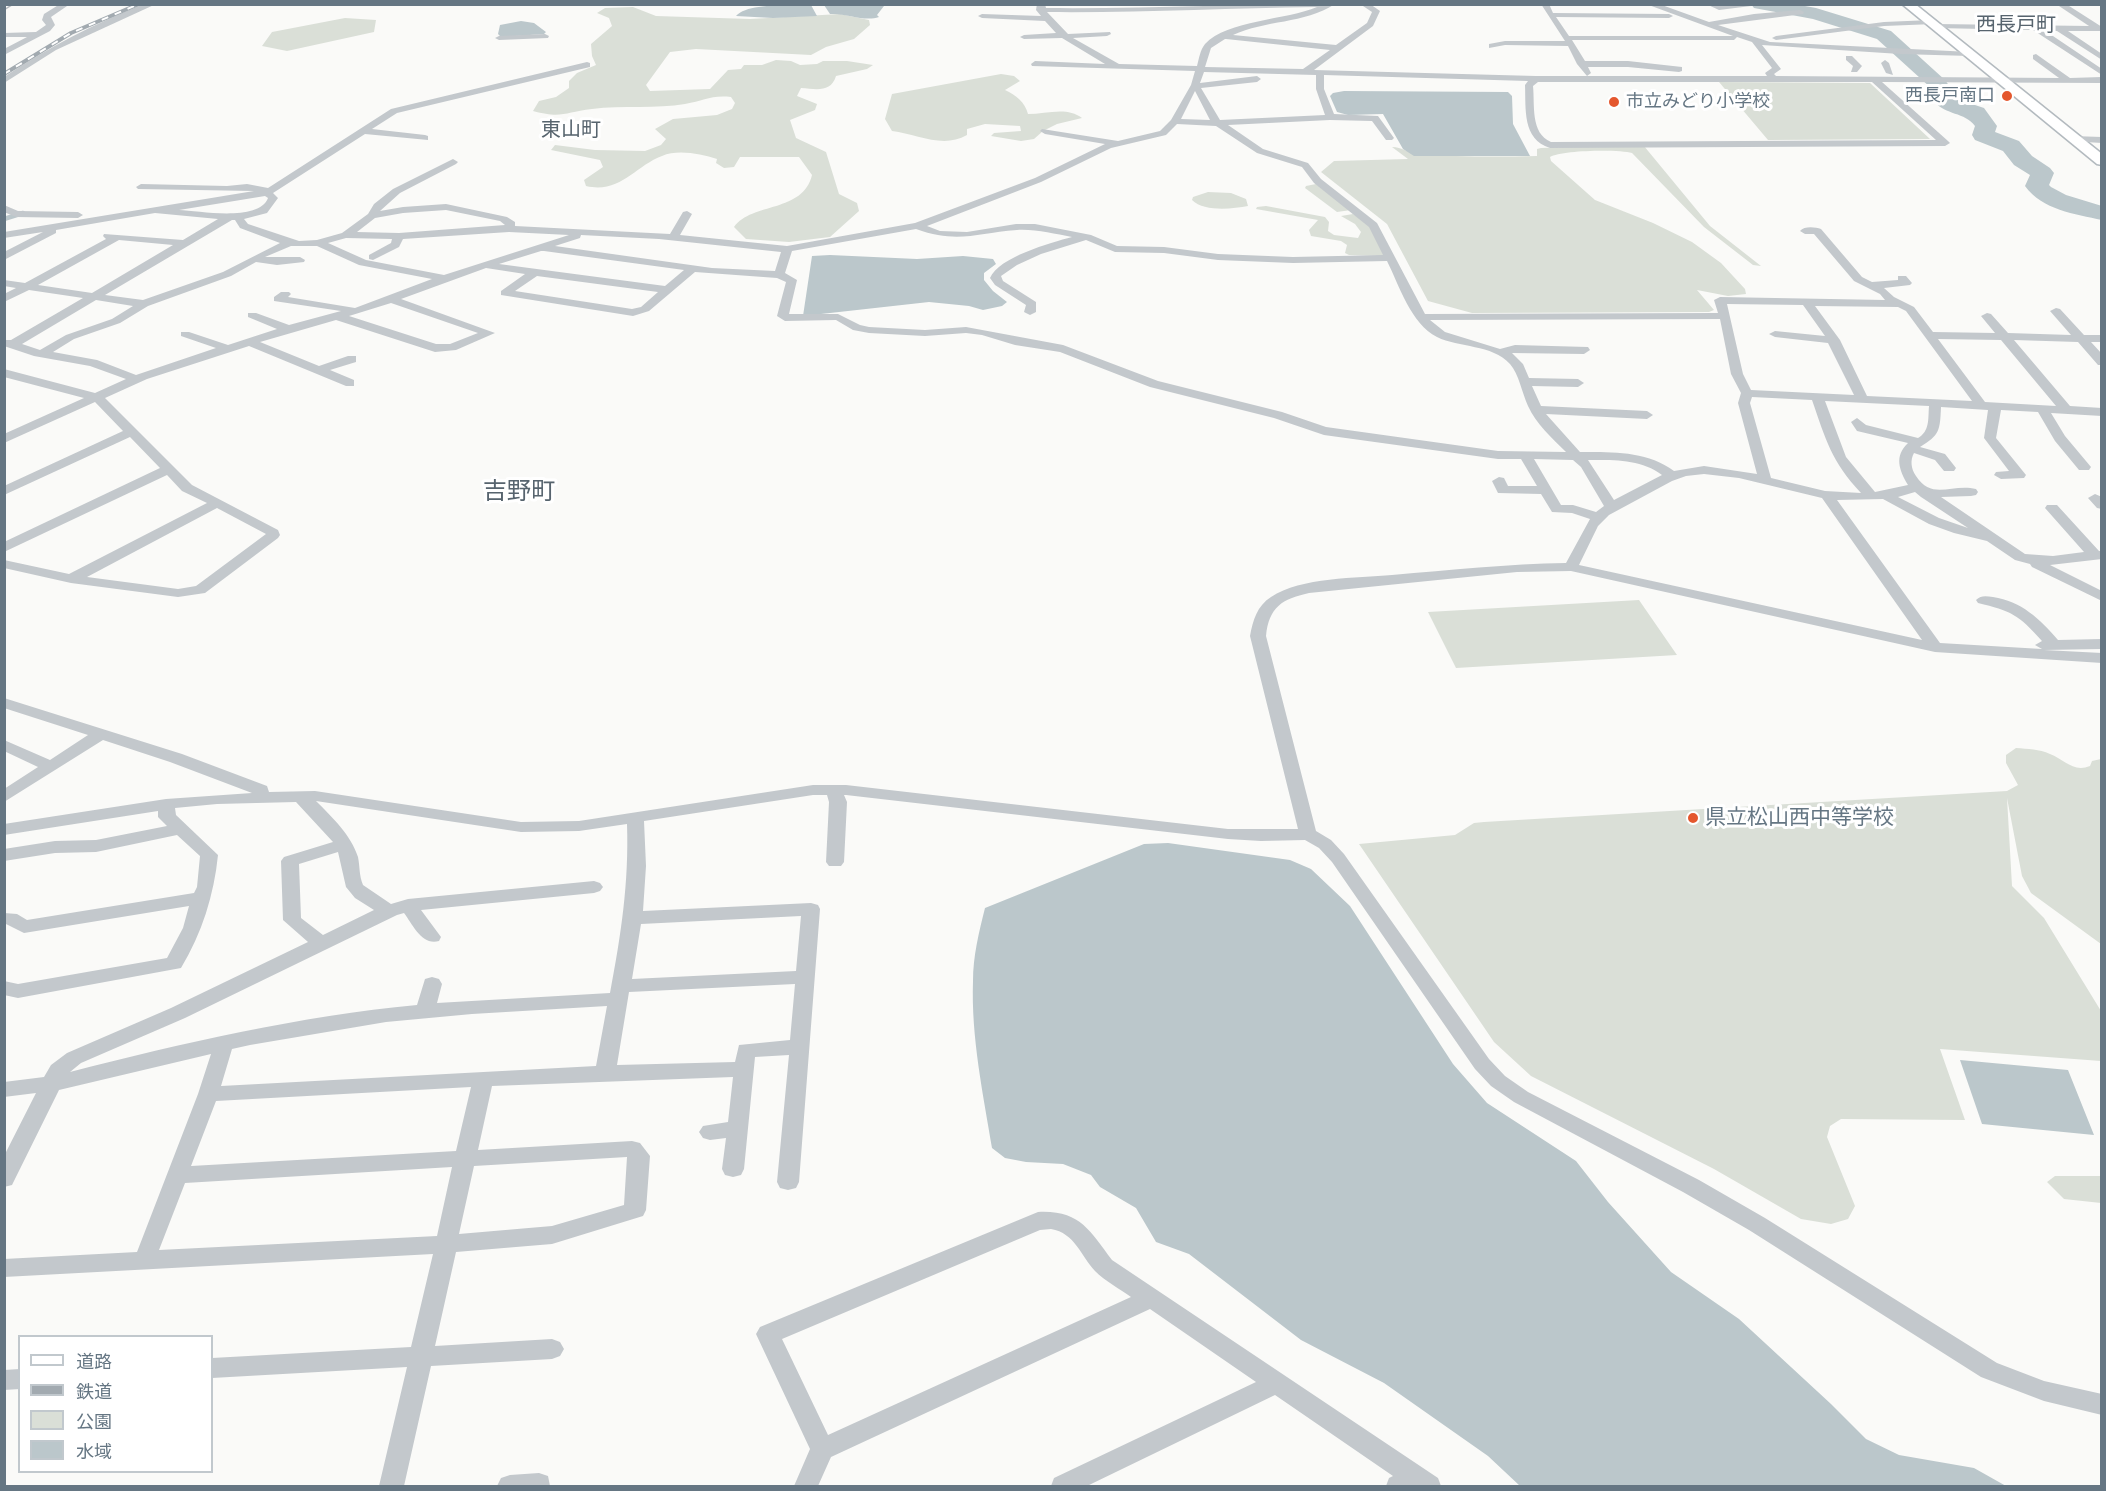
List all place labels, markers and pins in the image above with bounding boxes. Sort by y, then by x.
place label: 西長戸南口 [1905,85,1995,107]
marker: 西長戸南口 [2000,89,2014,103]
place label: 市立みどり小学校 [1626,91,1770,113]
marker: 市立みどり小学校 [1607,95,1621,109]
place label: 県立松山西中等学校 [1705,805,1894,831]
marker: 県立松山西中等学校 [1686,811,1700,825]

